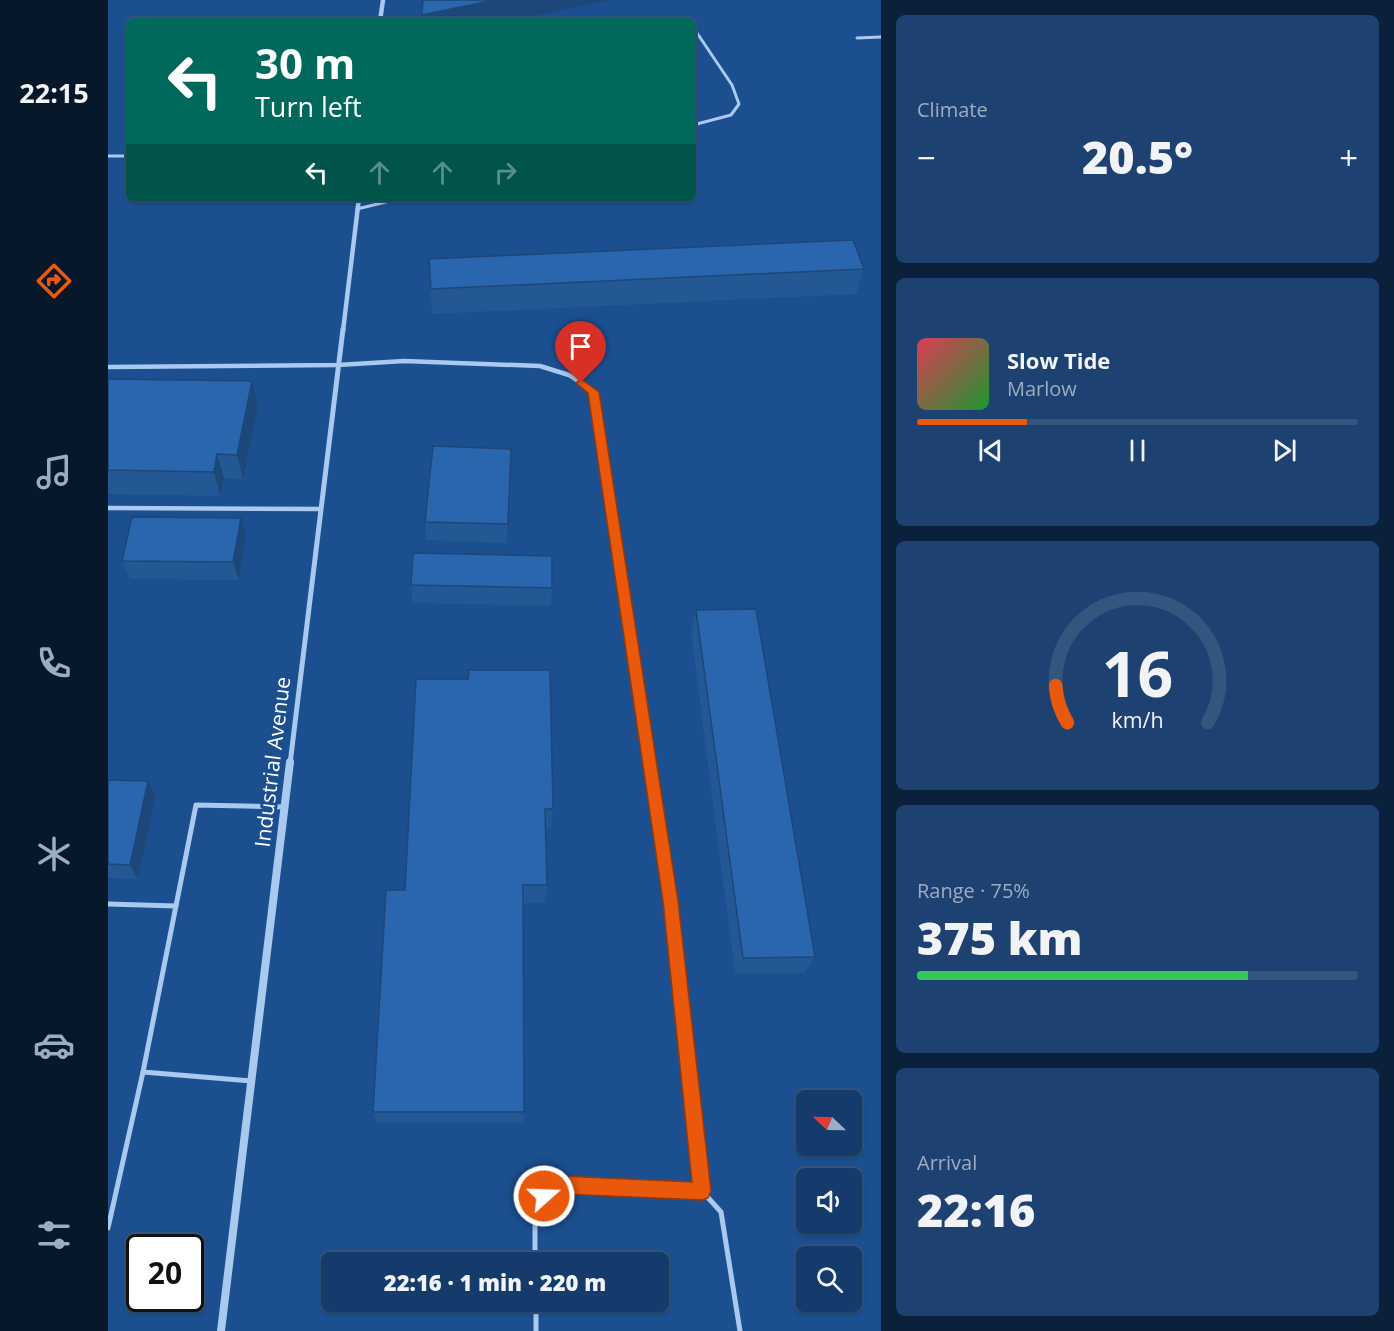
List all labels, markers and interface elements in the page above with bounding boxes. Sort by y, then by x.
text: 30 m [255,34,355,91]
icon: left [156,42,234,120]
text: 22:15 [19,74,89,111]
text: Turn left [255,88,362,125]
text: Climate [917,96,988,123]
text: 20.5° [1082,126,1193,187]
text: − [917,135,936,180]
text: + [1339,135,1358,180]
icon: left [300,156,333,189]
icon: ahead [363,156,396,189]
icon: ahead [426,156,459,189]
icon: right [489,156,522,189]
icon: directions [33,260,75,302]
pin [555,321,606,383]
icon: arrive [564,330,597,363]
text: Slow Tide [1007,345,1110,375]
text: Marlow [1007,375,1077,402]
icon: previous [974,434,1007,467]
icon: pause [1121,434,1154,467]
icon: next [1268,434,1301,467]
icon: music [33,451,75,493]
text: 16 [1102,630,1173,715]
icon: phone [33,642,75,684]
street label: Industrial Avenue [248,675,296,849]
text: km/h [1111,705,1164,734]
icon: climate [33,833,75,875]
text: Range · 75% [917,877,1030,904]
text: 375 km [917,907,1082,968]
icon: car [33,1024,75,1066]
north arrow [796,1090,862,1156]
map controls [796,1090,862,1312]
text: Arrival [917,1149,977,1176]
position arrow [512,1164,576,1228]
button: sound [796,1168,862,1234]
text: 22:16 [917,1179,1035,1240]
icon: filters [33,1214,75,1256]
speed limit sign: 20 [126,1234,204,1312]
button: search [796,1246,862,1312]
text: 22:16 · 1 min · 220 m [384,1267,606,1297]

